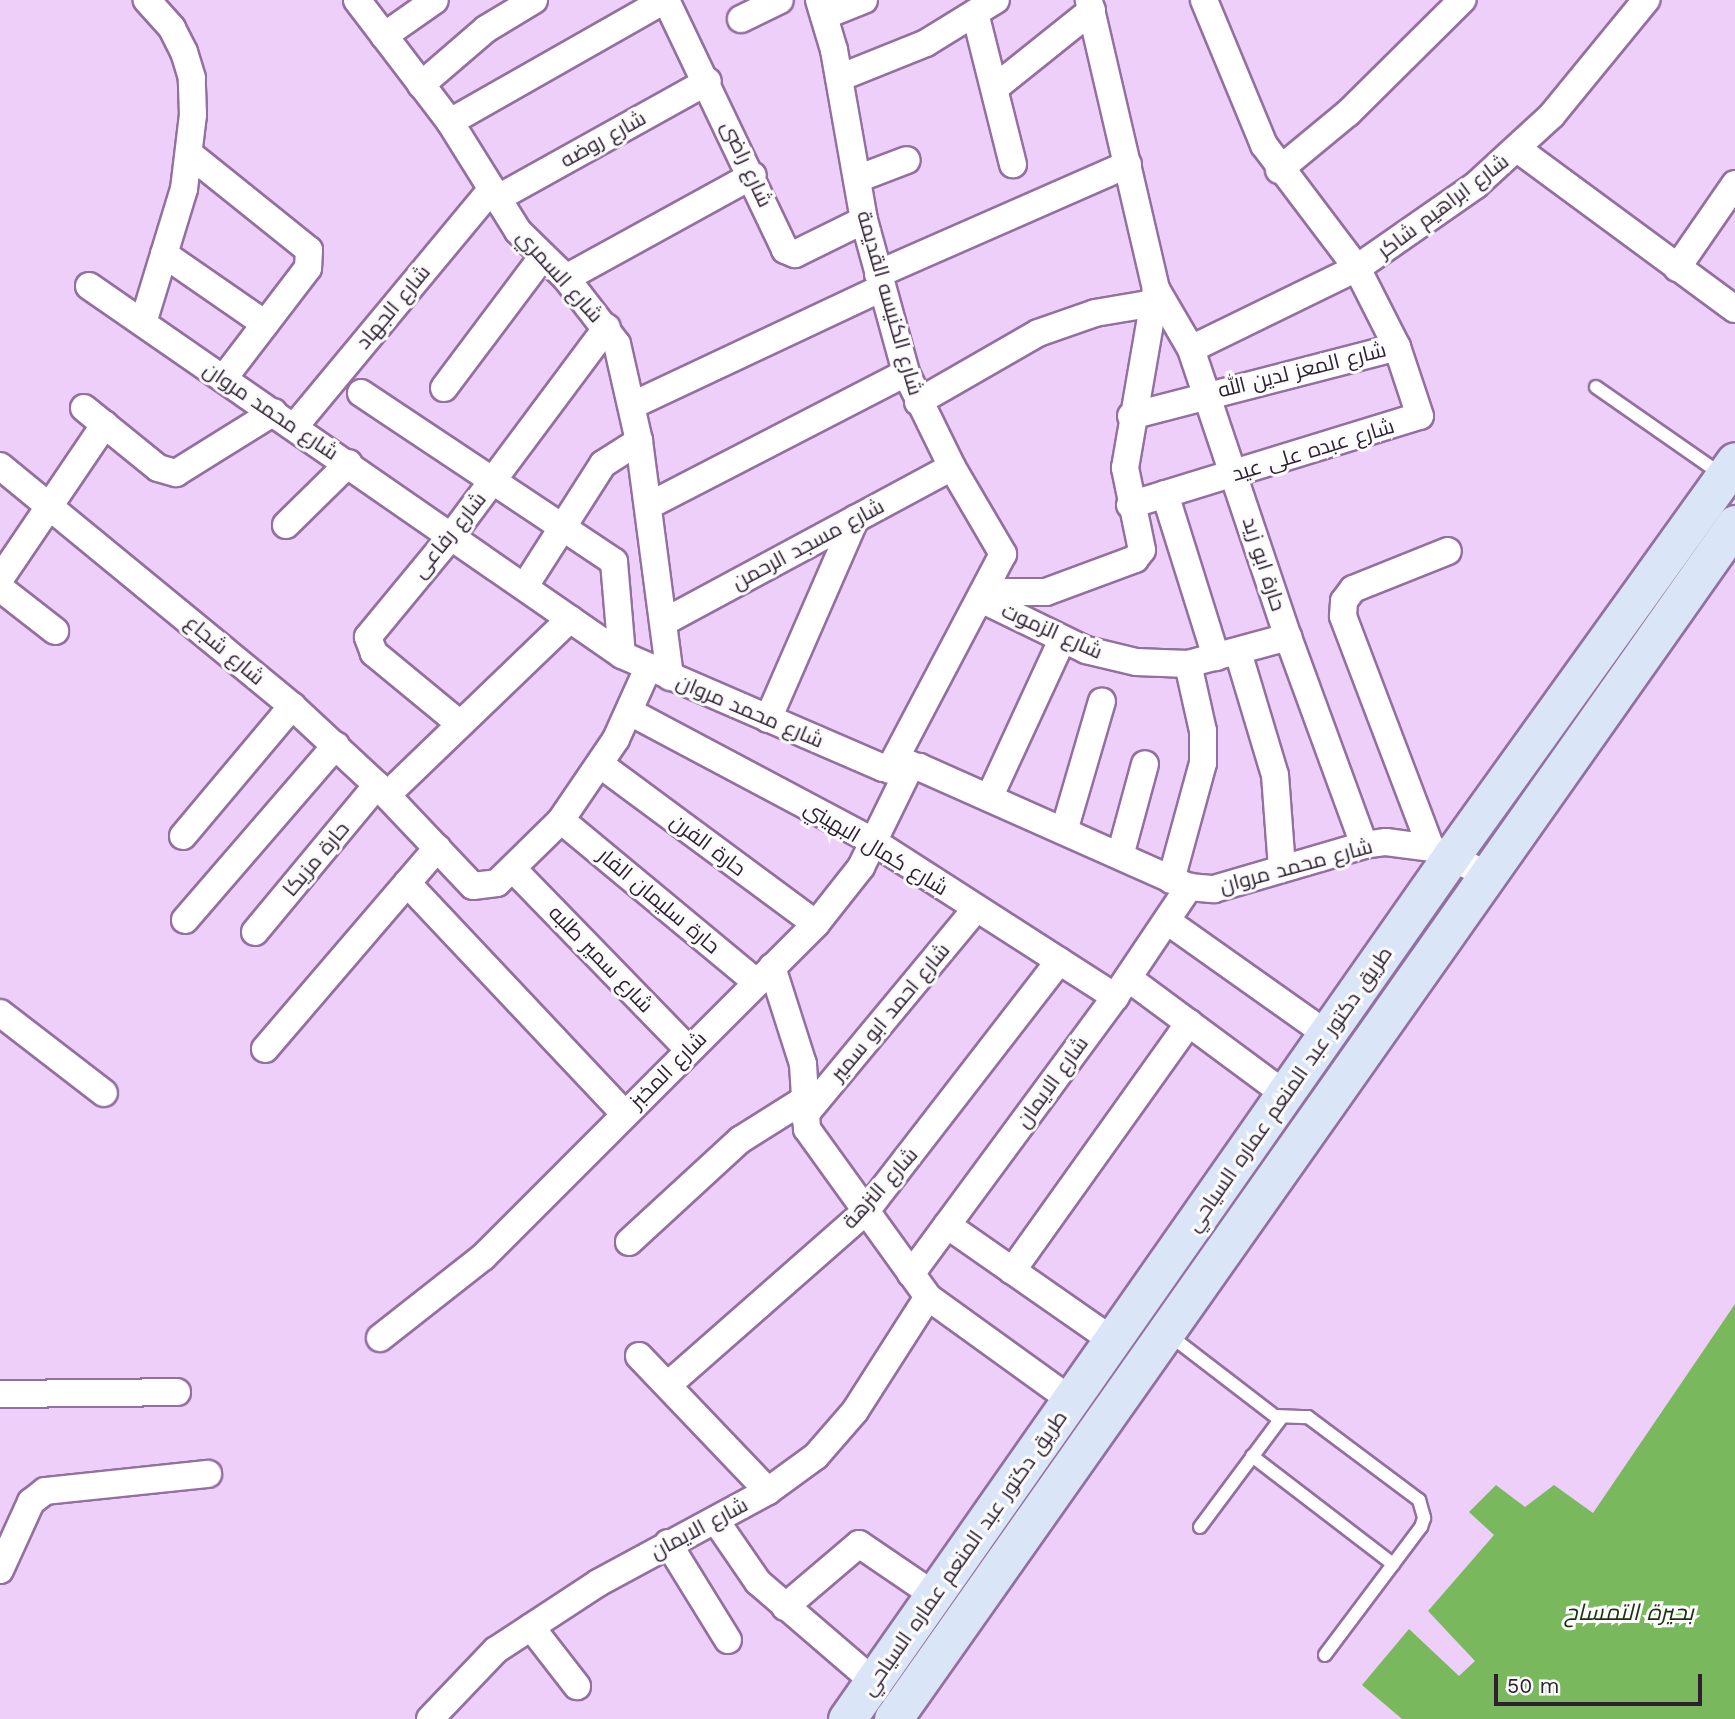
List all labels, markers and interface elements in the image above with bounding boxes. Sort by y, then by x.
street label: شارع روضه [556,105,650,173]
street label: شارع راضى [716,117,778,211]
street label: شارع ابراهيم شاكر [1372,148,1514,264]
street label: شارع الكنيسه القديمة [852,208,928,398]
street label: شارع السمري [512,224,608,328]
street label: شارع الجهاد [351,260,435,354]
street label: شارع المعز لدين الله [1215,337,1389,403]
street label: شارع محمد مروان [199,357,343,465]
street label: شارع عبده على عيد [1229,413,1397,487]
street label: شارع رفاعى [407,487,491,583]
street label: شارع مسجد الرحمن [728,493,888,595]
street label: حارة ابو زيد [1237,514,1291,614]
street label: شارع الزموت [998,598,1106,664]
street label: شارع شجاع [180,610,270,690]
street label: شارع محمد مروان [673,669,827,753]
street label: شارع كمال البهيني [799,795,953,901]
street label: حارة الفرن [665,808,751,882]
street label: حارة مزيكا [277,816,355,902]
street label: شارع محمد مروان [1217,833,1375,899]
street label: حارة سليمان الفار [593,843,725,959]
street label: شارع سمير طلبه [544,900,658,1018]
street label: شارع احمد ابو سمير [825,938,955,1086]
street label: طريق دكتور عبد المنعم عماره السياحي [1180,942,1398,1236]
street label: شارع المخبز [624,1026,712,1114]
street label: شارع الايمان [1010,1031,1094,1133]
street label: شارع النزهة [837,1142,923,1234]
street label: طريق دكتور عبد المنعم عماره السياحي [855,1406,1073,1700]
street label: شارع الايمان [646,1492,752,1564]
water label: بحيرة التمساح [1564,1599,1694,1627]
scale bar [1497,1660,1705,1704]
text: 50 m [1507,1673,1559,1698]

